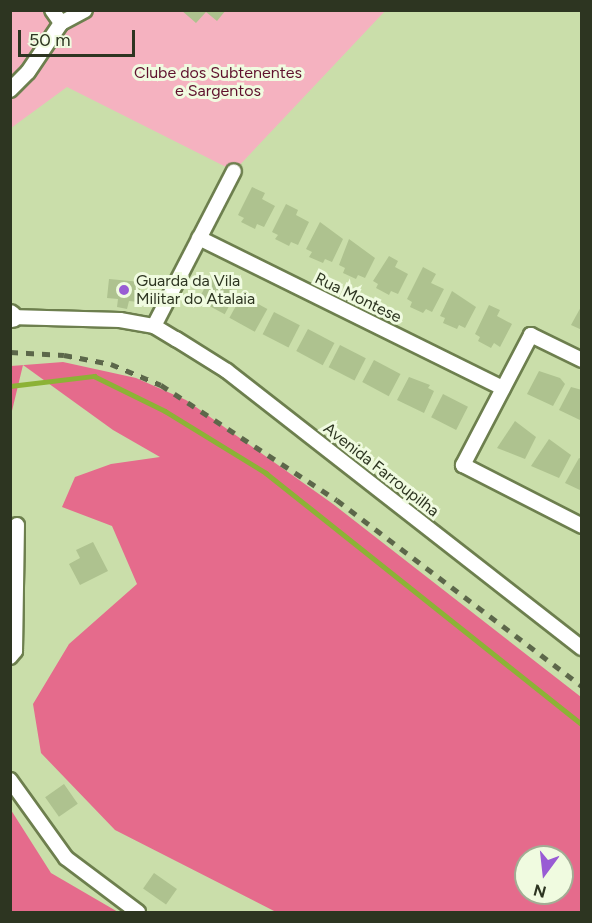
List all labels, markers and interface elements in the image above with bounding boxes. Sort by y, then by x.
scale bar [21,18,138,56]
text: 50 m [29,29,71,51]
park label: Clube dos Subtenentes e Sargentos [134,63,302,101]
street label: Rua Montese [312,269,404,327]
place label: Guarda da Vila Militar do Atalaia [136,271,255,309]
marker: Guarda da Vila Militar do Atalaia [117,283,131,297]
street label: Avenida Farroupilha [319,419,443,521]
north arrow [514,845,574,905]
text: N [531,880,548,902]

